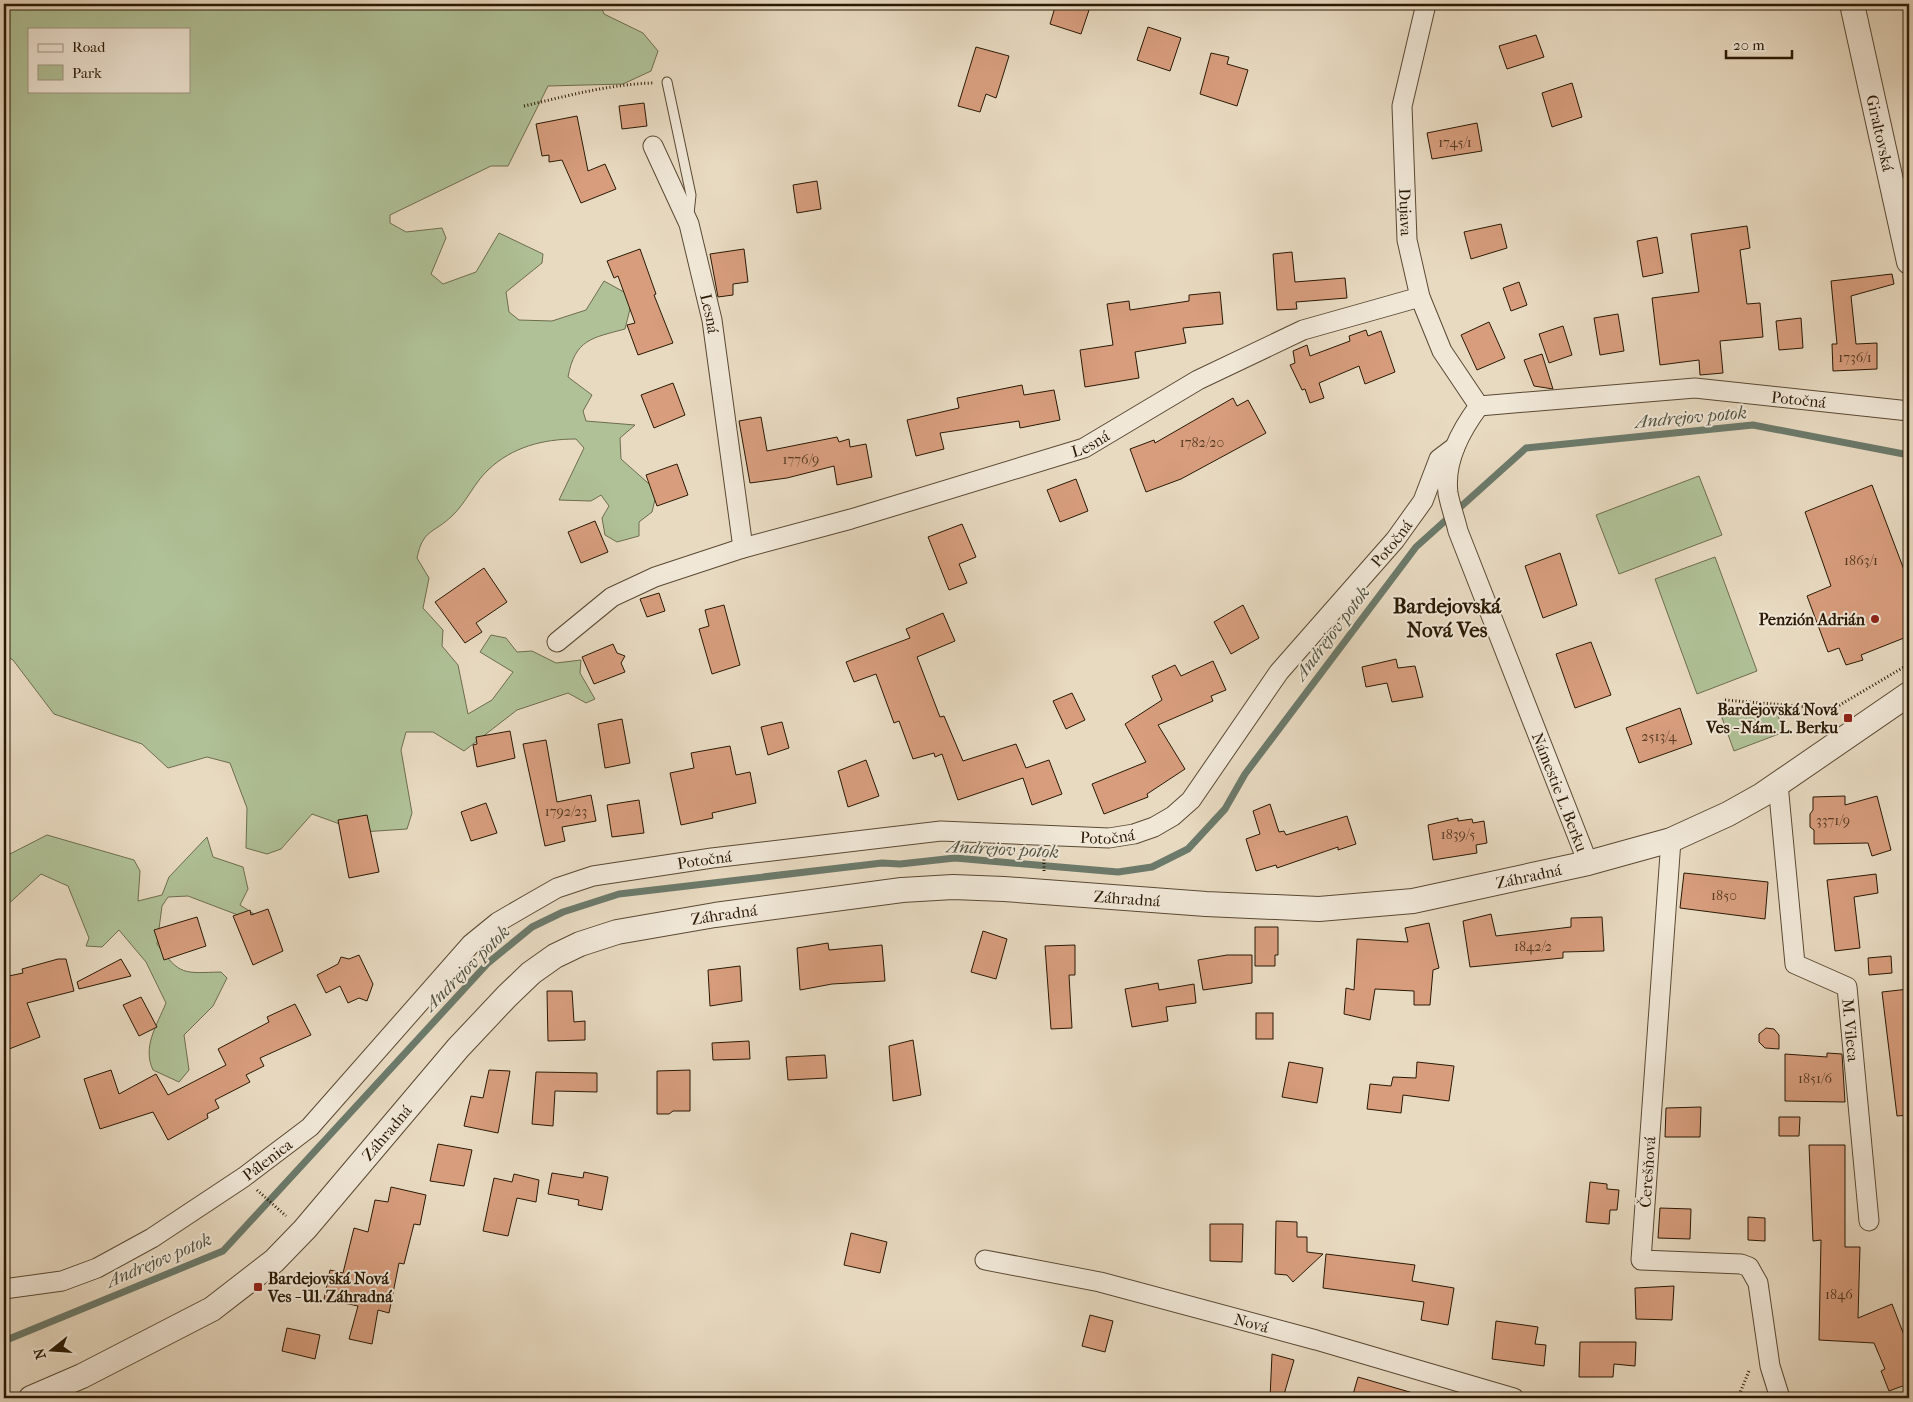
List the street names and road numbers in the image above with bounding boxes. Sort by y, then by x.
street label: Giraltovská [1862,93,1898,174]
street label: Dujava [1395,188,1416,237]
street label: Lesná [696,292,723,335]
street label: Potočná [1770,387,1828,412]
street label: Lesná [1069,426,1113,461]
street label: Potočná [1367,516,1417,571]
street label: Námestie L. Berku [1528,730,1592,854]
street label: Potočná [1080,825,1137,848]
street label: Potočná [676,847,733,873]
street label: Záhradná [1494,860,1564,893]
street label: Záhradná [1093,887,1162,911]
street label: Záhradná [689,900,759,929]
street label: M. Vileca [1838,998,1863,1063]
street label: Záhradná [358,1101,416,1165]
street label: Pálenica [239,1135,297,1185]
street label: Čerešňová [1635,1135,1660,1208]
street label: Nová [1232,1309,1271,1337]

